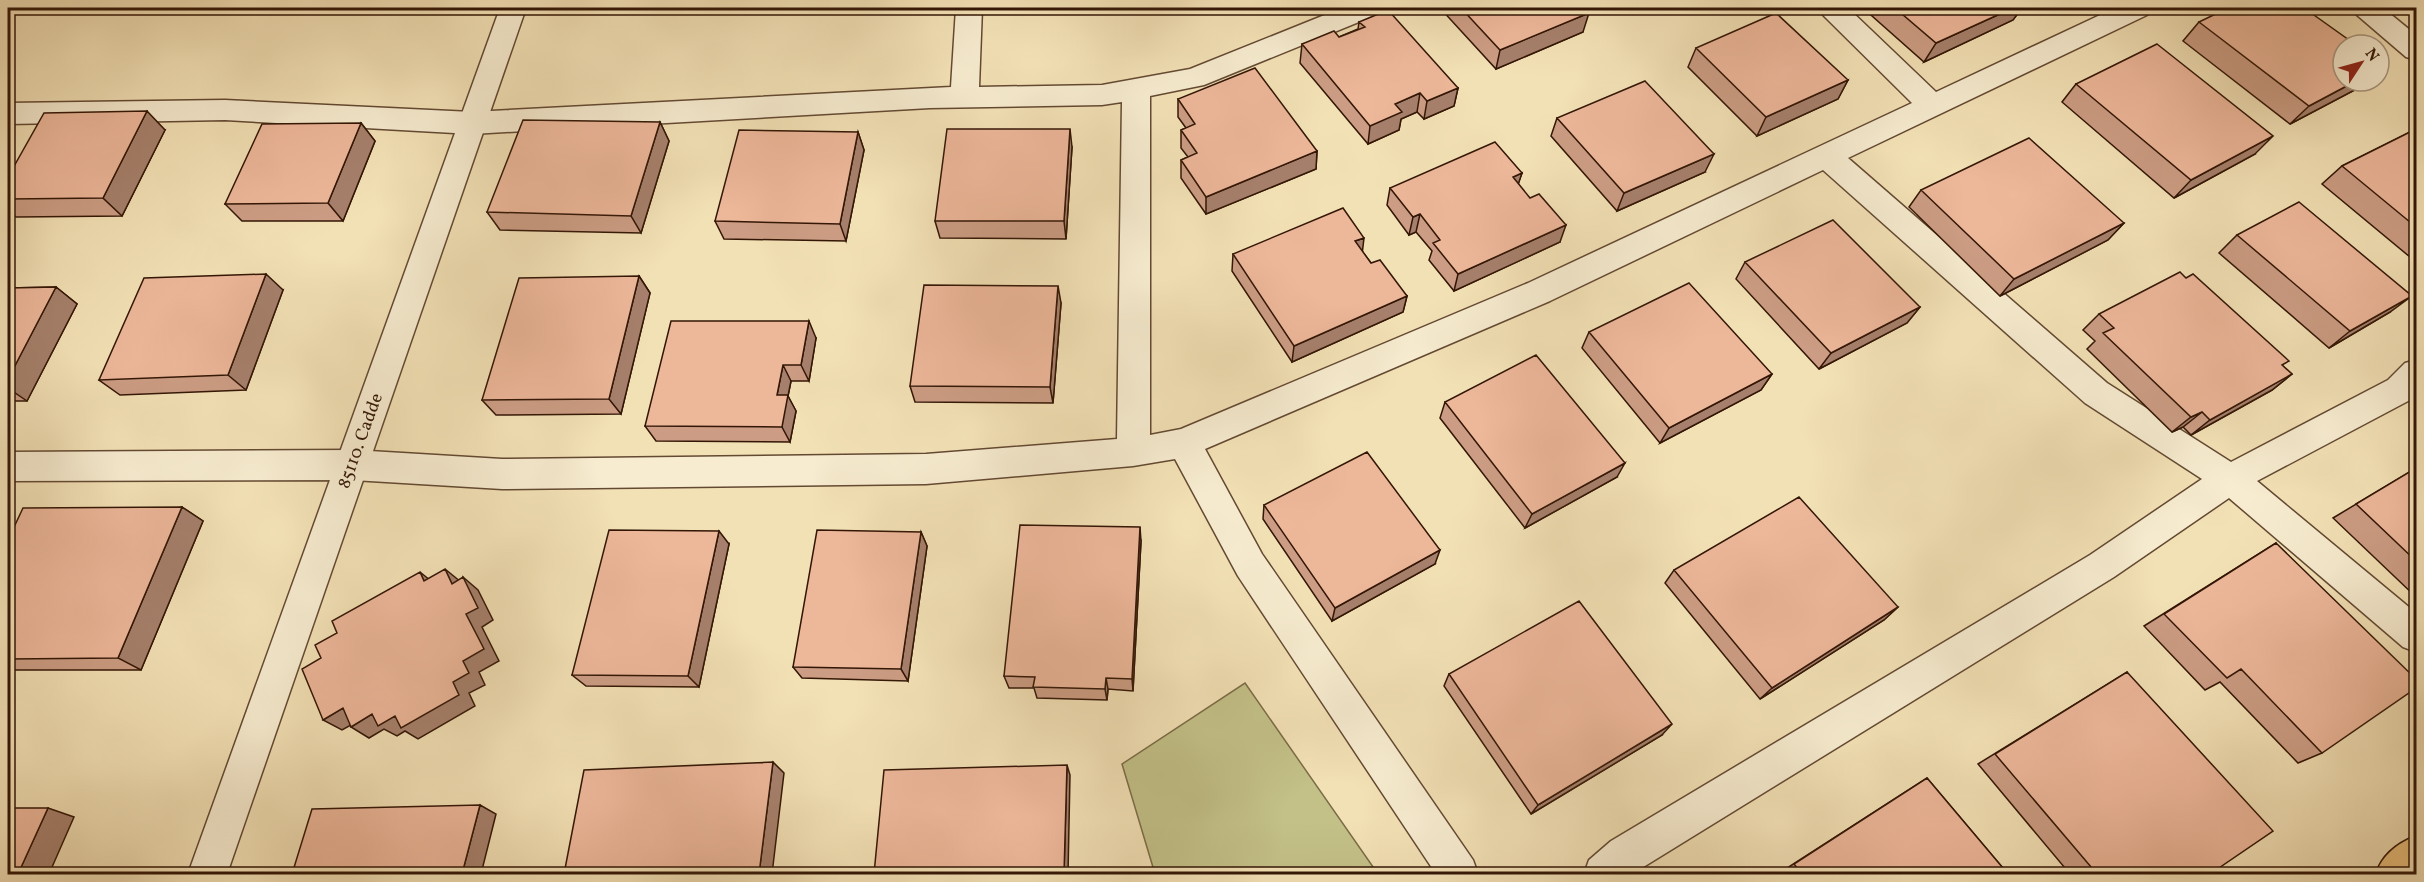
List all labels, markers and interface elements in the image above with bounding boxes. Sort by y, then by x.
north arrow [2331,33,2391,93]
text: N [2359,44,2384,67]
street label: 85110. Cadde [332,390,390,492]

